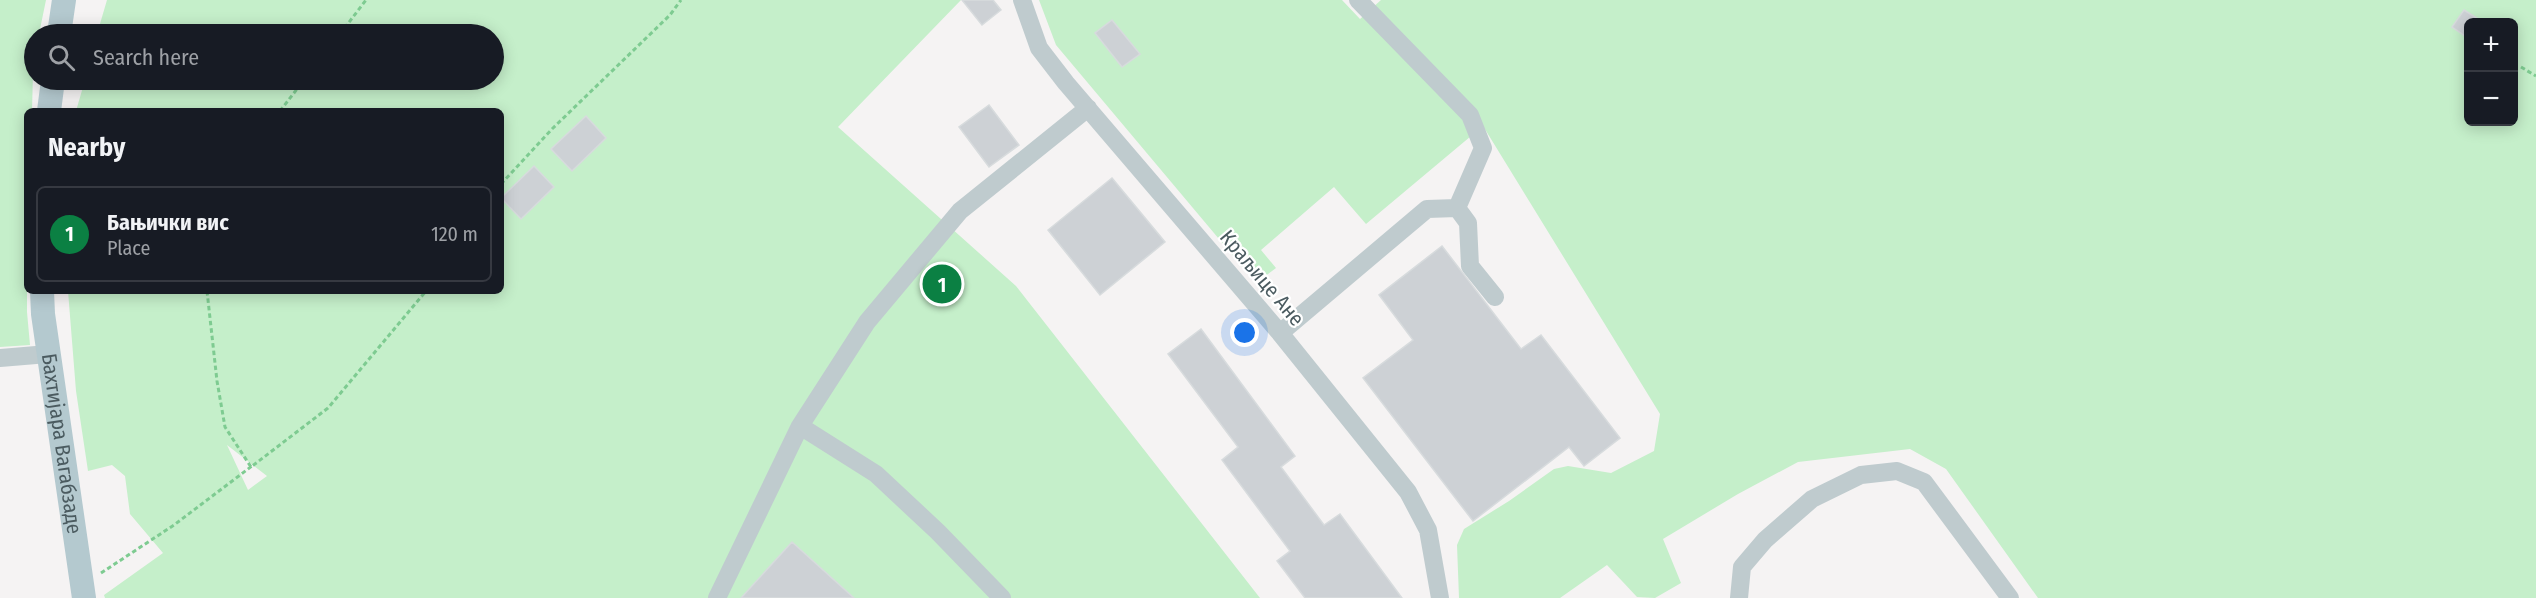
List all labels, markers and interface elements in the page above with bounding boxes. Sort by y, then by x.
map controls [2464,18,2518,126]
button: + [2464,18,2518,72]
search box [24,24,504,90]
icon: search [45,41,78,74]
text: Search here [93,44,199,71]
button: − [2464,72,2518,126]
text: Nearby [48,132,125,163]
text: Бањички вис [107,209,229,236]
text: 1 [65,222,74,246]
text: 120 m [431,222,478,246]
street label: Краљице Ане [1214,225,1310,331]
text: Place [107,236,150,260]
pin: 1 [922,262,962,306]
your location [1230,318,1259,347]
street label: Бахтијара Вагабзаде [36,352,88,536]

